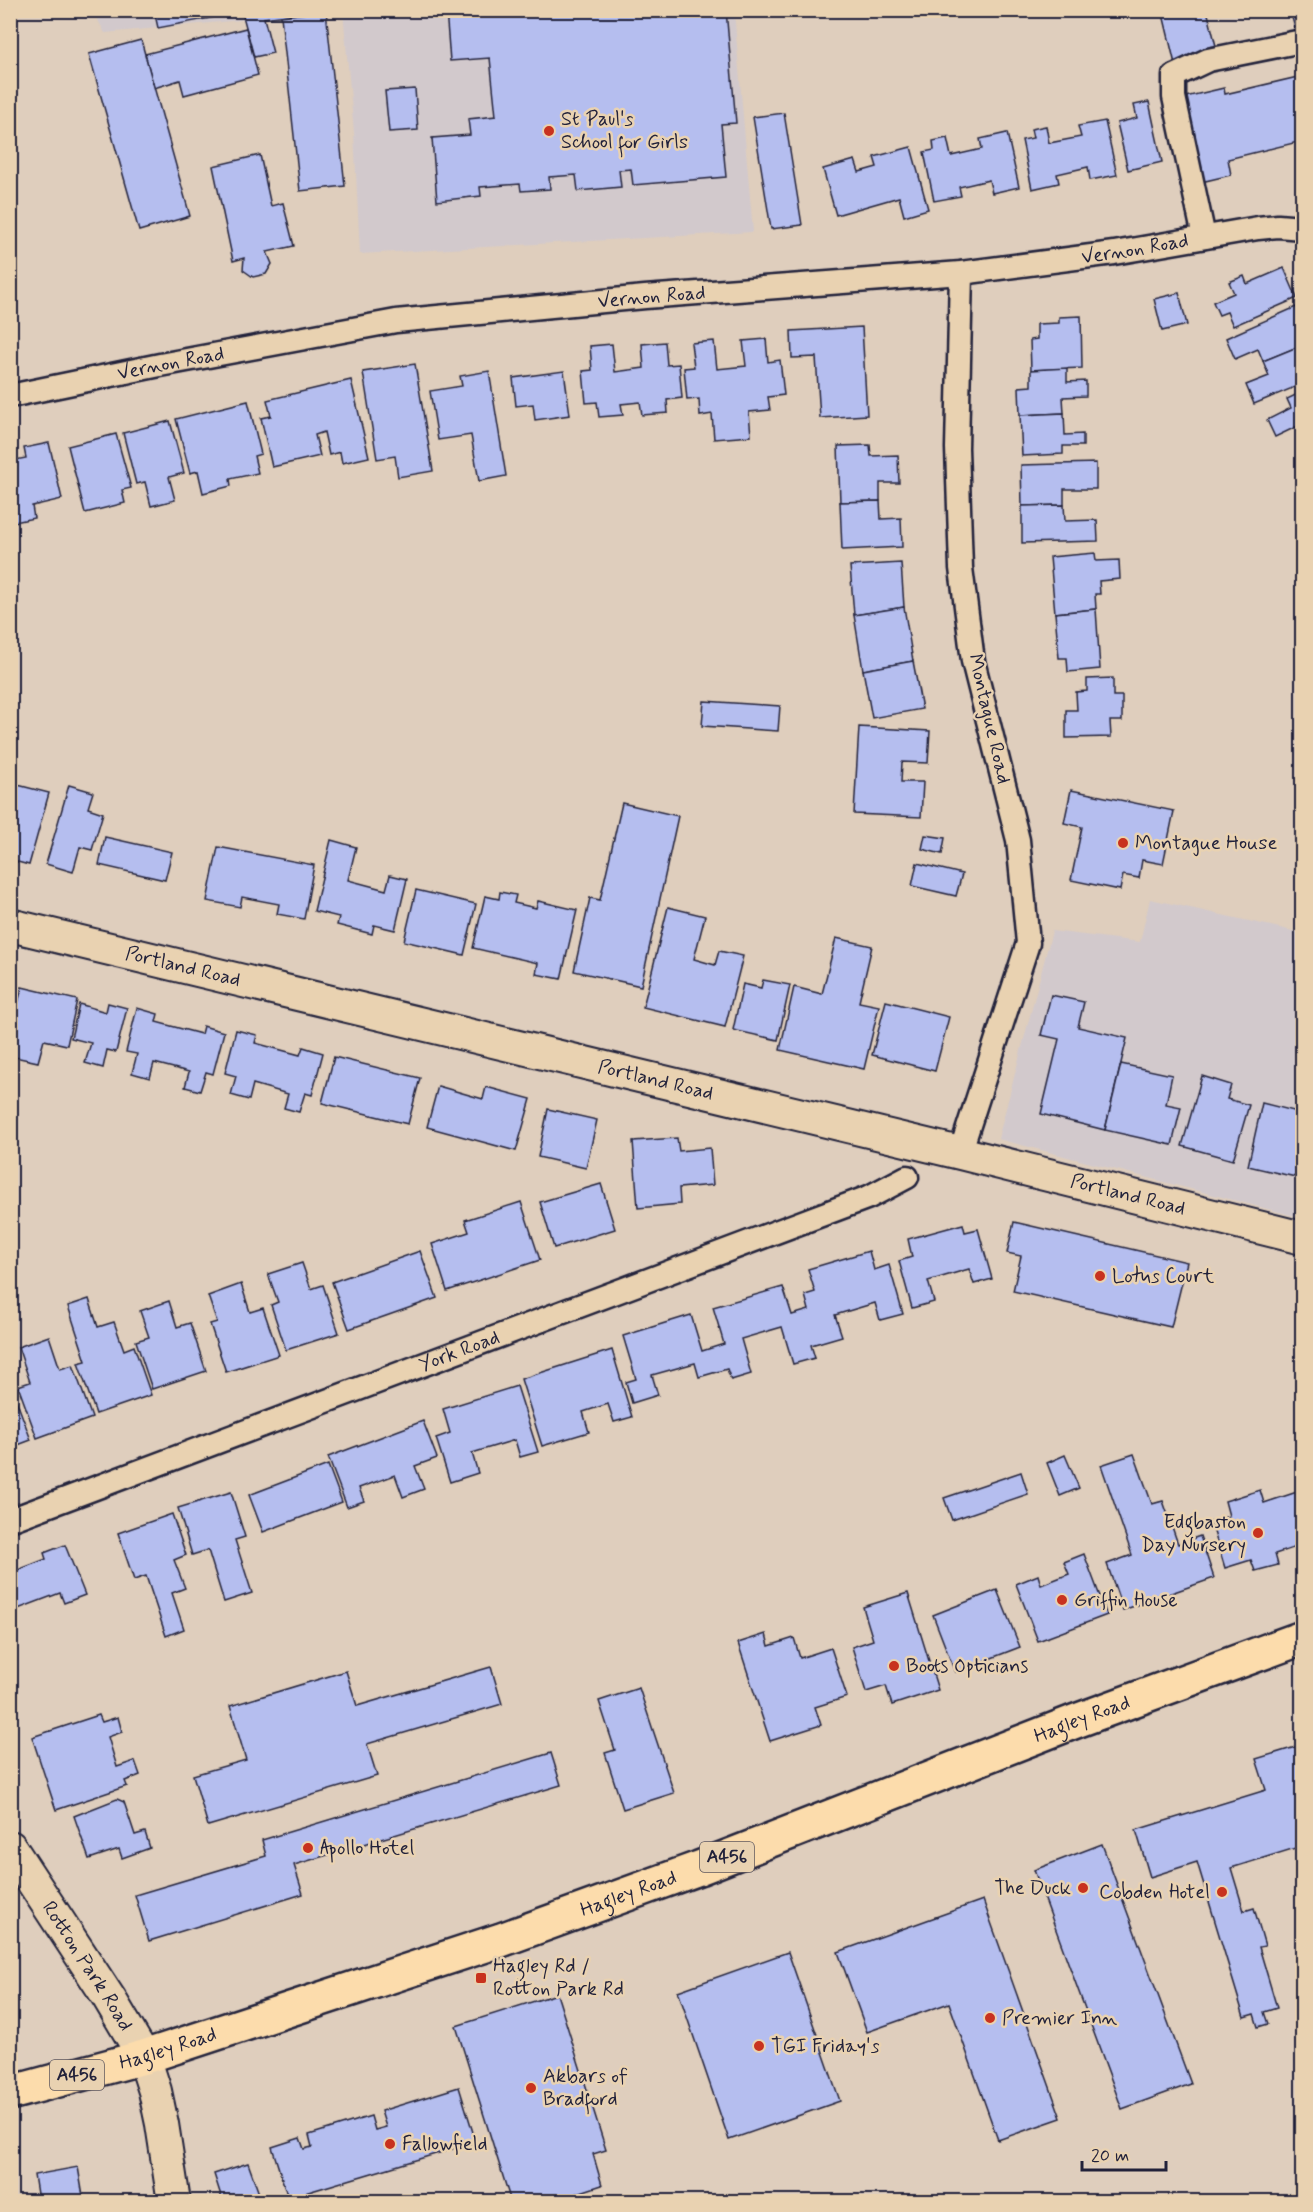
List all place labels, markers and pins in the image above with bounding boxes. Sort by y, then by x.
place label: St Paul's School for Girls [561,106,688,158]
marker: St Paul's School for Girls [542,124,556,138]
place label: Montague House [1135,830,1277,857]
marker: Montague House [1116,836,1130,850]
place label: Lotus Court [1112,1263,1214,1290]
marker: Lotus Court [1093,1269,1107,1283]
place label: Edgbaston Day Nursery [1141,1509,1246,1559]
marker: Edgbaston Day Nursery [1251,1526,1265,1540]
place label: Griffin House [1074,1587,1178,1614]
marker: Griffin House [1055,1593,1069,1607]
place label: Boots Opticians [906,1653,1029,1680]
marker: Boots Opticians [887,1659,901,1673]
place label: Apollo Hotel [320,1835,414,1863]
marker: Apollo Hotel [301,1841,315,1855]
place label: The Duck [994,1875,1071,1902]
place label: Cobden Hotel [1099,1879,1210,1906]
marker: The Duck [1076,1881,1090,1895]
marker: Cobden Hotel [1215,1885,1229,1899]
place label: Hagley Rd / Rotton Park Rd [493,1953,624,2003]
marker: Hagley Rd / Rotton Park Rd [474,1971,488,1985]
place label: Premier Inn [1002,2005,1118,2032]
marker: Premier Inn [983,2011,997,2025]
place label: TGI Friday's [771,2033,880,2060]
marker: TGI Friday's [752,2039,766,2053]
place label: Akbars of Bradford [543,2063,628,2115]
marker: Akbars of Bradford [524,2081,538,2095]
place label: Fallowfield [402,2131,488,2158]
marker: Fallowfield [383,2137,397,2151]

